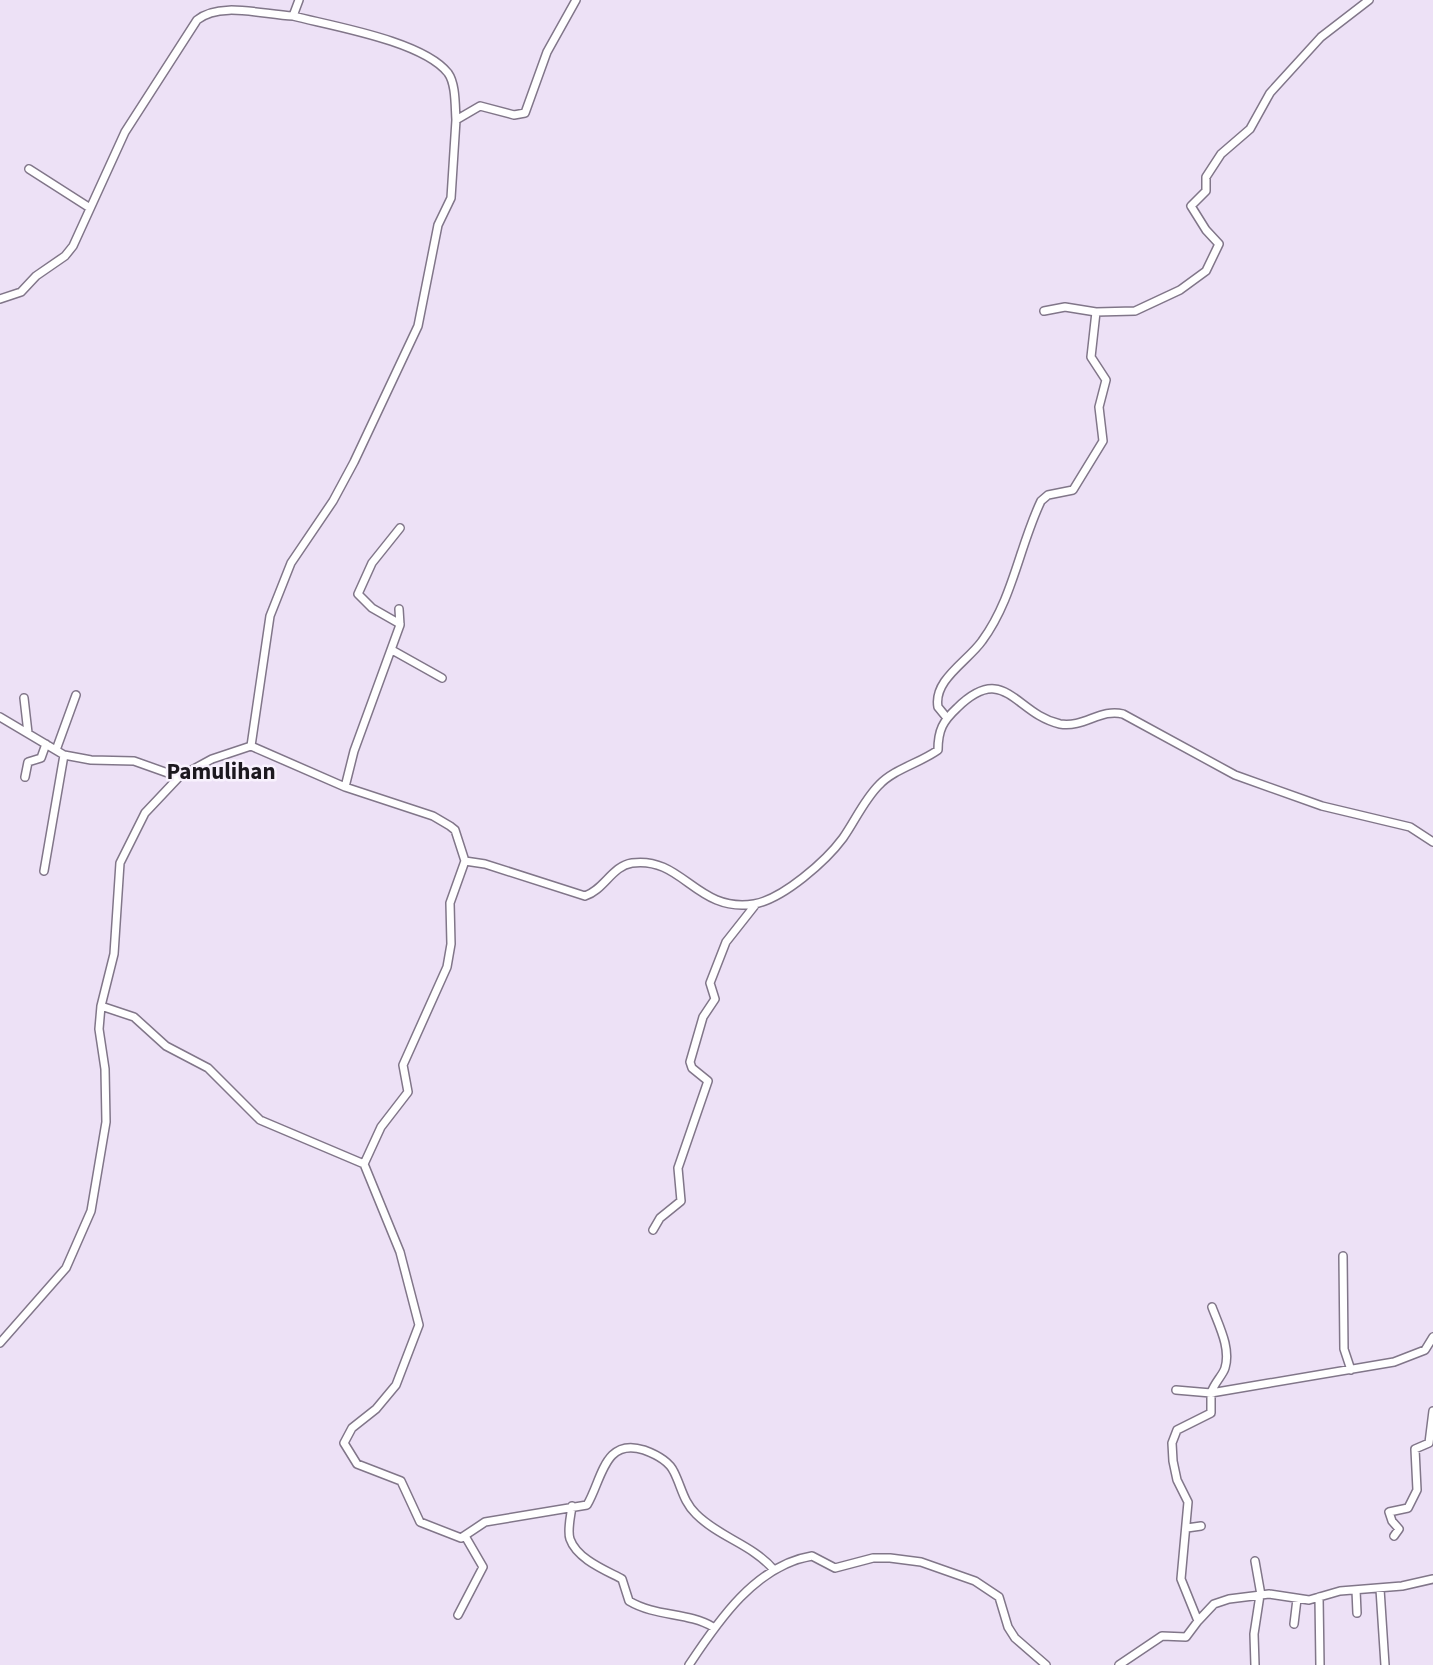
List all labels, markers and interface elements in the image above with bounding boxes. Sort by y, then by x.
district label: Pamulihan [166,755,276,788]

